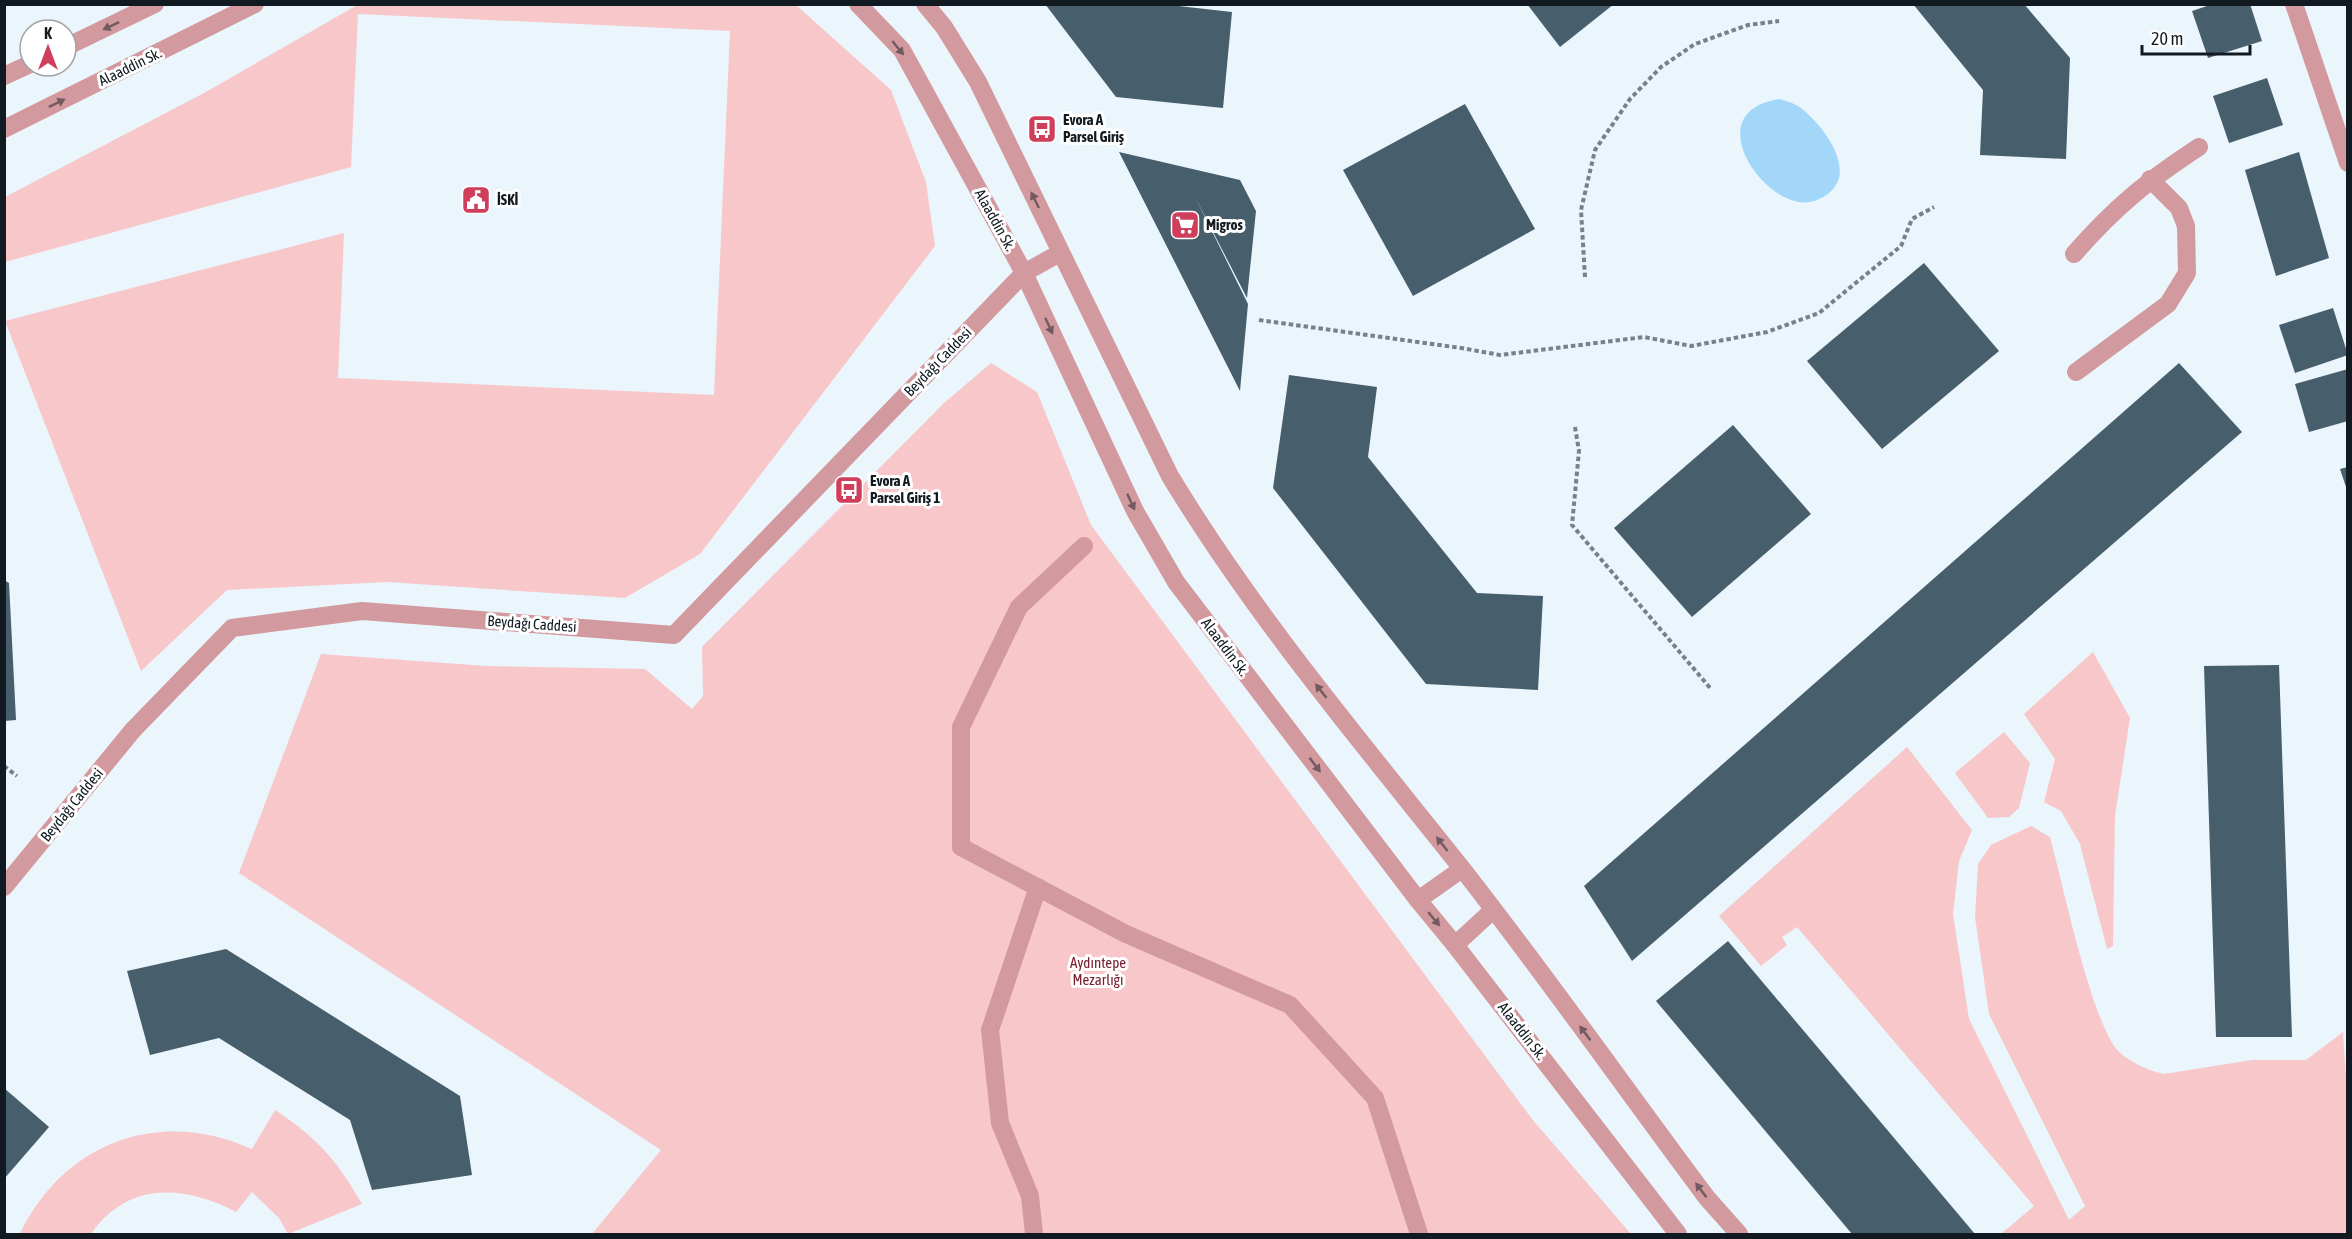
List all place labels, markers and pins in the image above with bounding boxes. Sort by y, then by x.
place label: Evora A Parsel Giriş [1063,111,1125,145]
bus stop icon: Evora A Parsel Giriş [1026,113,1058,145]
public building icon: İSKİ [460,184,492,216]
place label: İSKİ [497,191,518,208]
supermarket icon: Migros [1169,209,1201,241]
place label: Migros [1206,216,1243,233]
place label: Evora A Parsel Giriş 1 [870,472,940,506]
bus stop icon: Evora A Parsel Giriş 1 [833,474,865,506]

